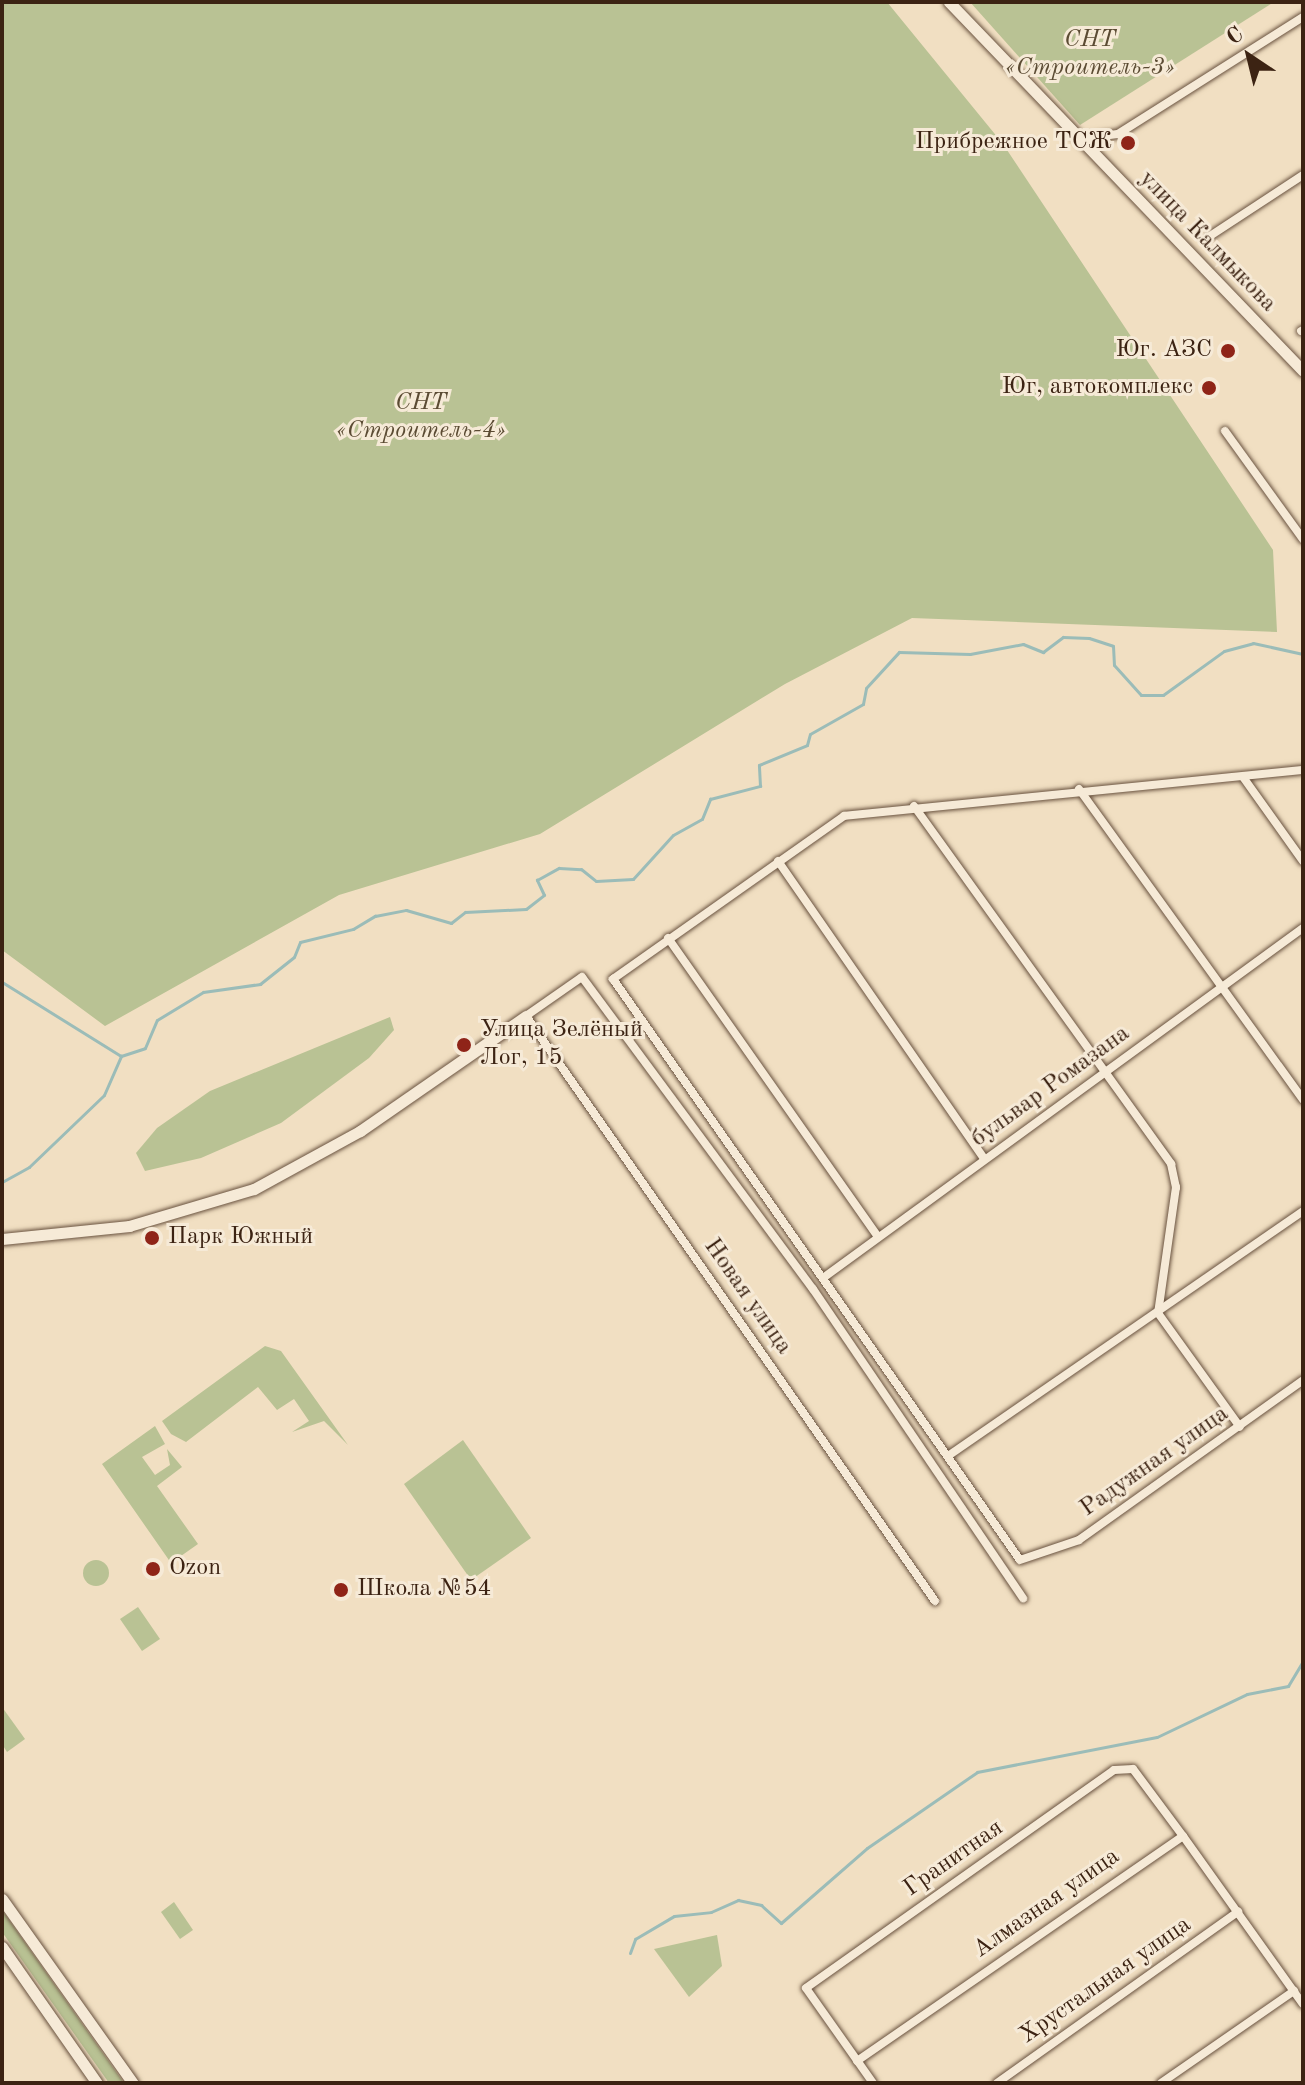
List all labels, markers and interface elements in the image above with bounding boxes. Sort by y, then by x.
north arrow [1209,16,1289,96]
text: С [1223,23,1247,50]
park label: СНТ «Строитель-3» [1005,27,1175,83]
place label: Прибрежное ТСЖ [915,129,1112,157]
marker: Прибрежное ТСЖ [1119,134,1137,152]
street label: улица Калмыкова [1132,165,1282,319]
place label: Юг. АЗС [1115,337,1212,365]
marker: Юг. АЗС [1219,342,1237,360]
place label: Юг, автокомплекс [1002,374,1193,402]
marker: Юг, автокомплекс [1200,379,1218,397]
park label: СНТ «Строитель-4» [336,390,506,446]
place label: Улица Зелёный Лог, 15 [480,1017,643,1073]
street label: бульвар Ромазана [966,1020,1136,1154]
marker: Улица Зелёный Лог, 15 [455,1036,473,1054]
place label: Парк Южный [168,1224,313,1252]
marker: Парк Южный [143,1229,161,1247]
street label: Новая улица [697,1234,797,1360]
street label: Радужная улица [1075,1400,1235,1524]
place label: Ozon [169,1555,221,1583]
marker: Ozon [144,1560,162,1578]
place label: Школа №54 [357,1576,492,1604]
marker: Школа №54 [332,1581,350,1599]
street label: Гранитная [899,1814,1009,1904]
street label: Алмазная улица [968,1843,1126,1965]
street label: Хрустальная улица [1015,1911,1197,2051]

